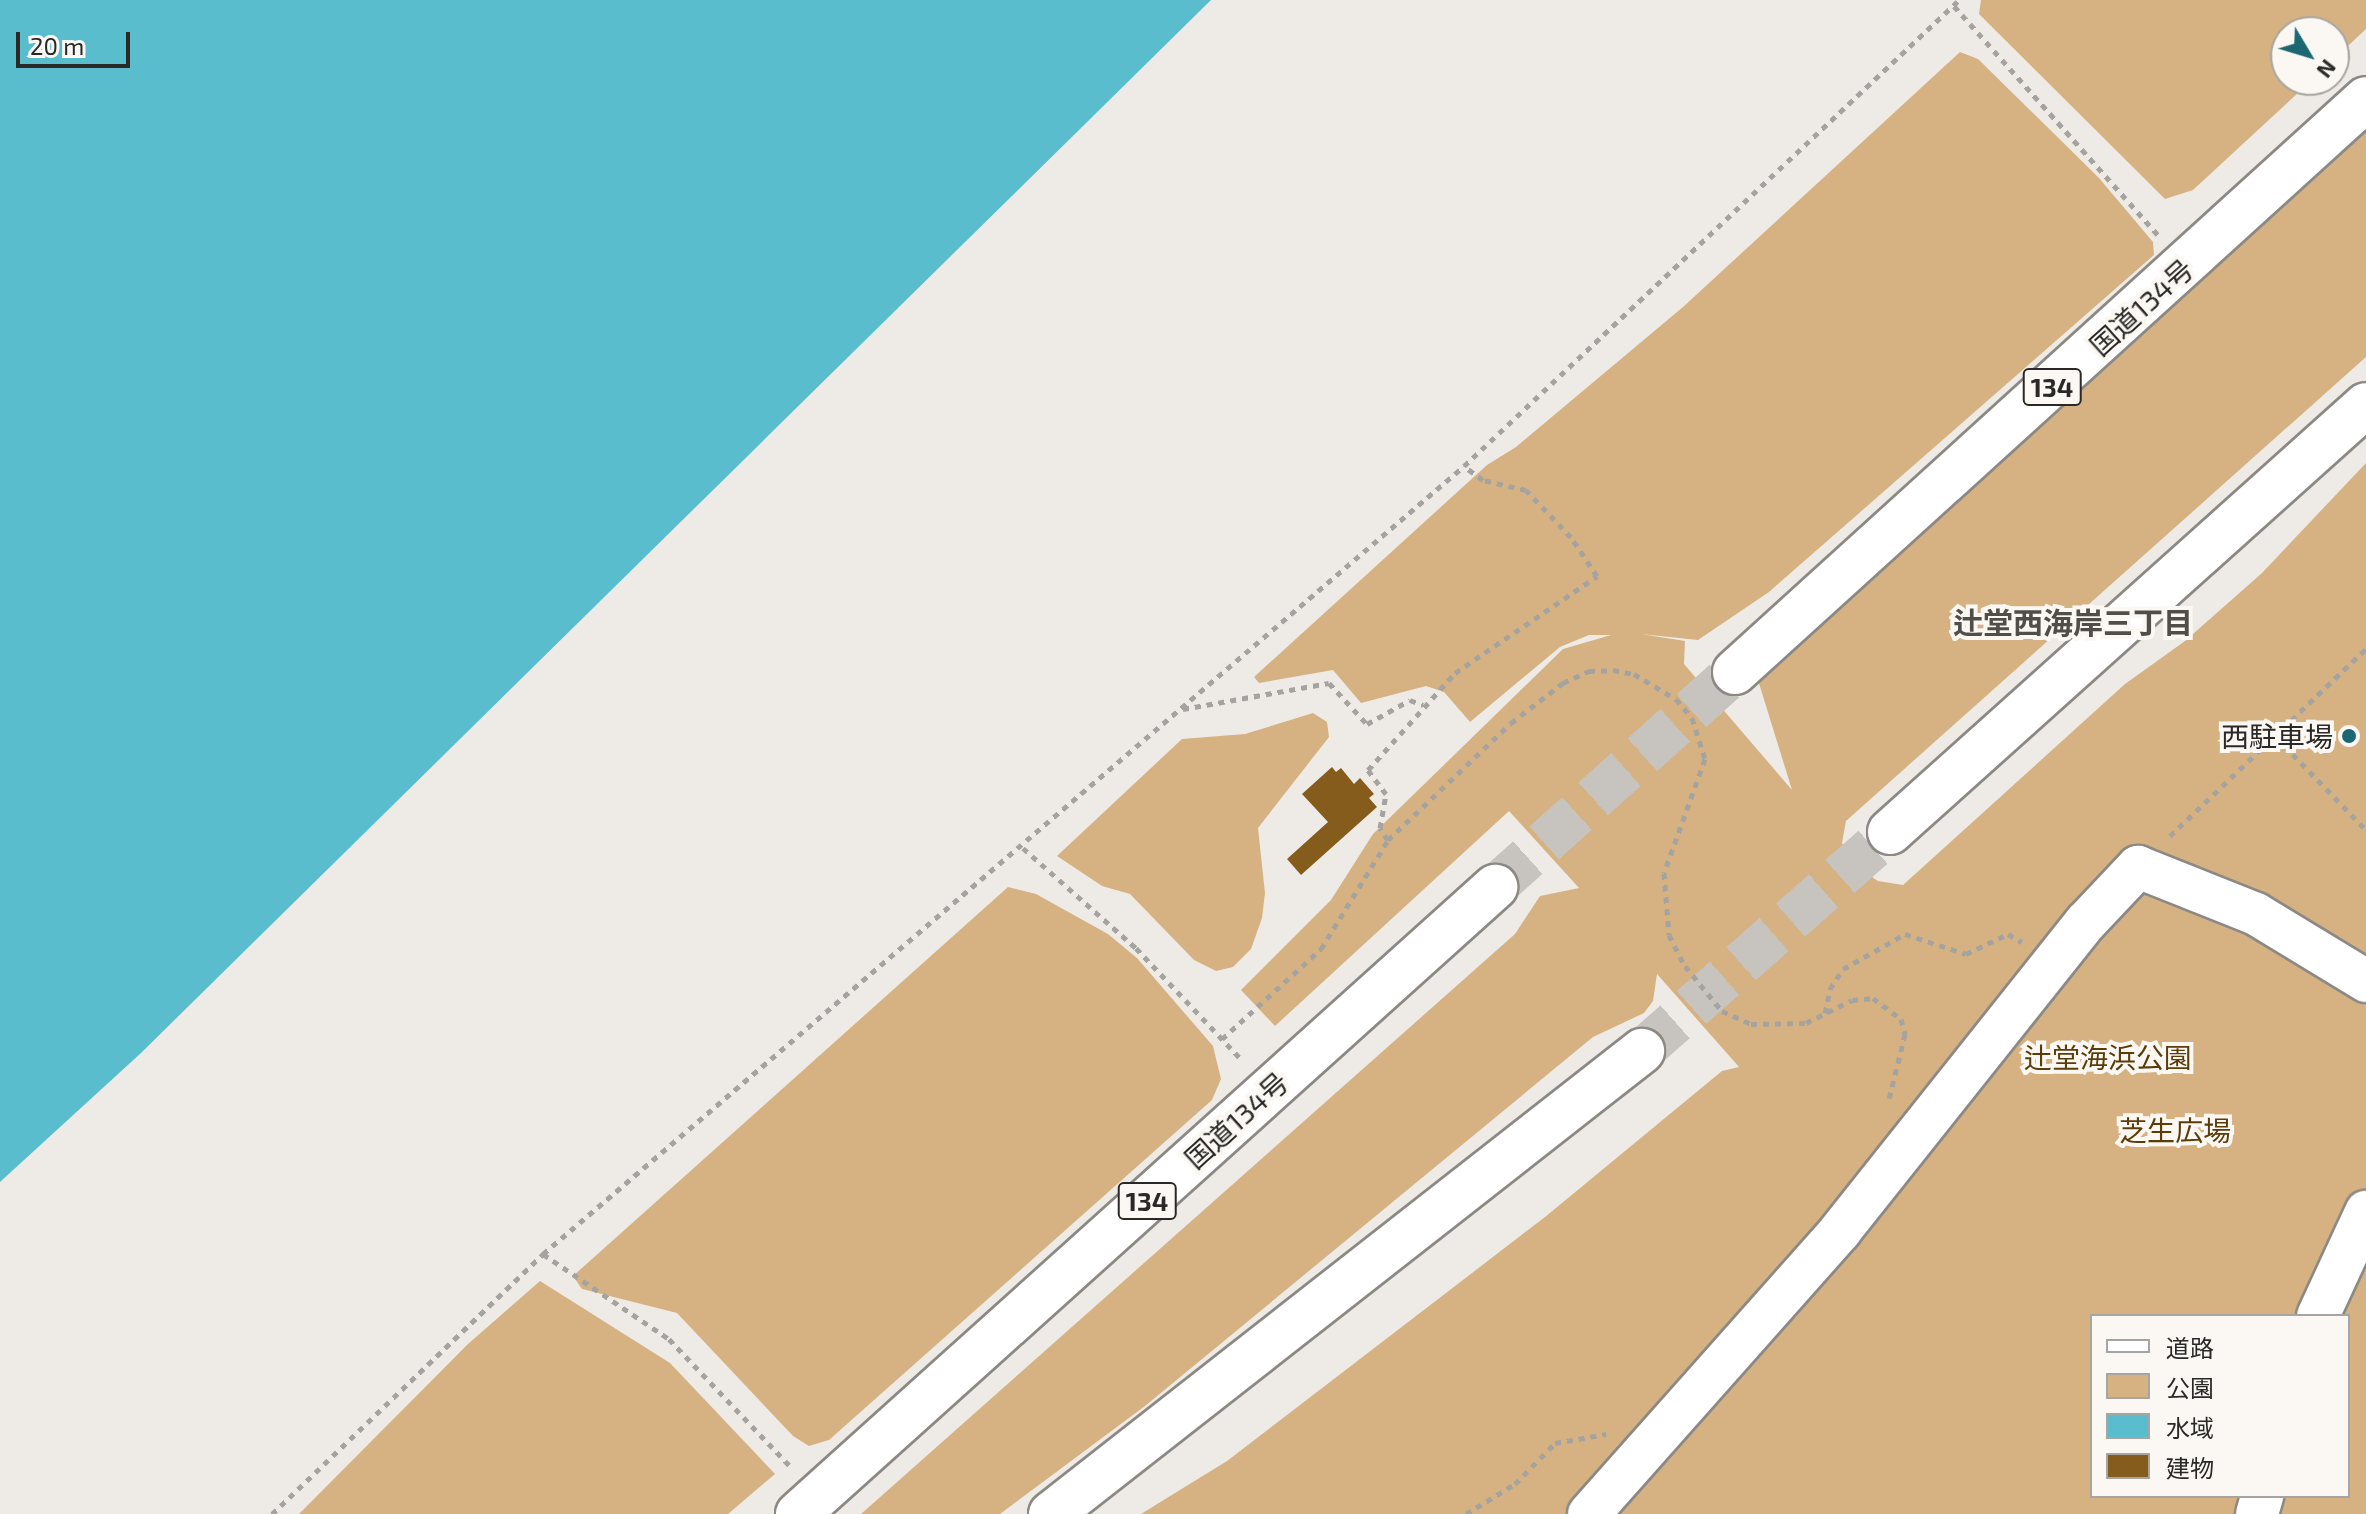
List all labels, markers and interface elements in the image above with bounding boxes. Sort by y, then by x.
scale bar [20,16,134,66]
north arrow [2270,16,2350,96]
text: 20 m [30,31,84,60]
text: N [2312,55,2342,84]
street label: 国道134号 [2082,252,2200,362]
road number: 134 [2022,365,2082,409]
district label: 辻堂西海岸三丁目 [1953,604,2193,640]
place label: 西駐車場 [2221,719,2333,753]
marker: 西駐車場 [2340,727,2358,745]
park label: 辻堂海浜公園 [2024,1040,2192,1074]
street label: 国道134号 [1177,1065,1295,1175]
park label: 芝生広場 [2119,1113,2231,1147]
road number: 134 [1117,1179,1177,1223]
legend [2090,1314,2350,1498]
text: 道路 [2166,1333,2214,1362]
text: 公園 [2166,1373,2214,1402]
text: 水域 [2166,1413,2214,1442]
text: 建物 [2166,1453,2214,1482]

